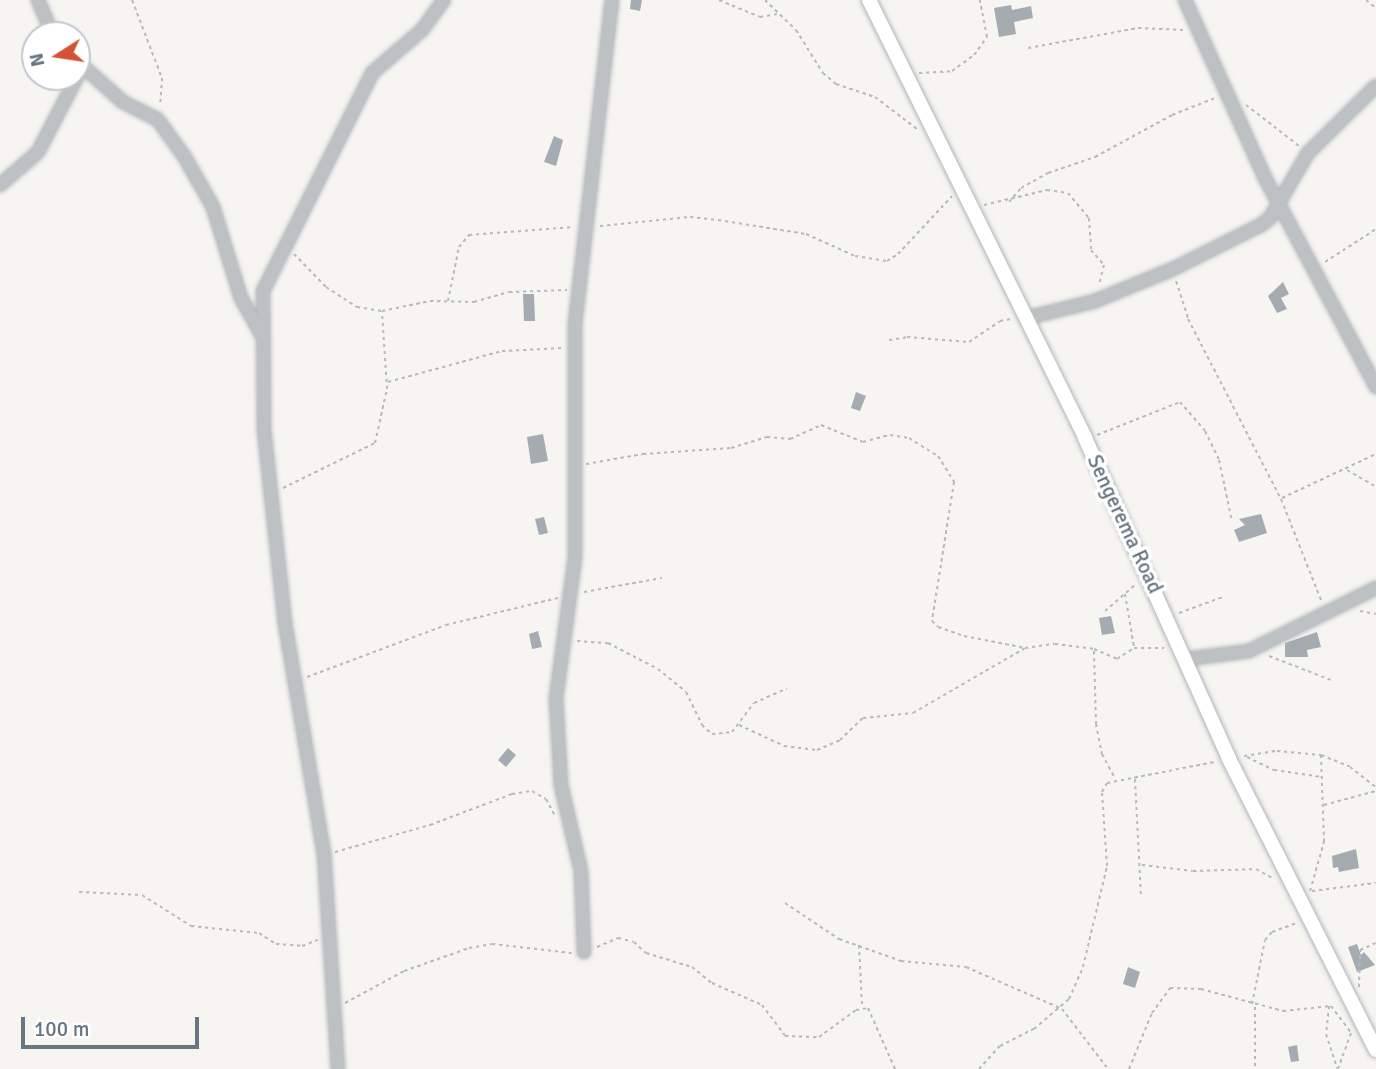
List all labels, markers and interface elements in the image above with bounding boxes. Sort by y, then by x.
north arrow [21,21,91,91]
text: N [24,51,51,69]
street label: Sengerema Road [1082,451,1168,597]
scale bar [24,1002,203,1046]
text: 100 m [34,1016,89,1042]

